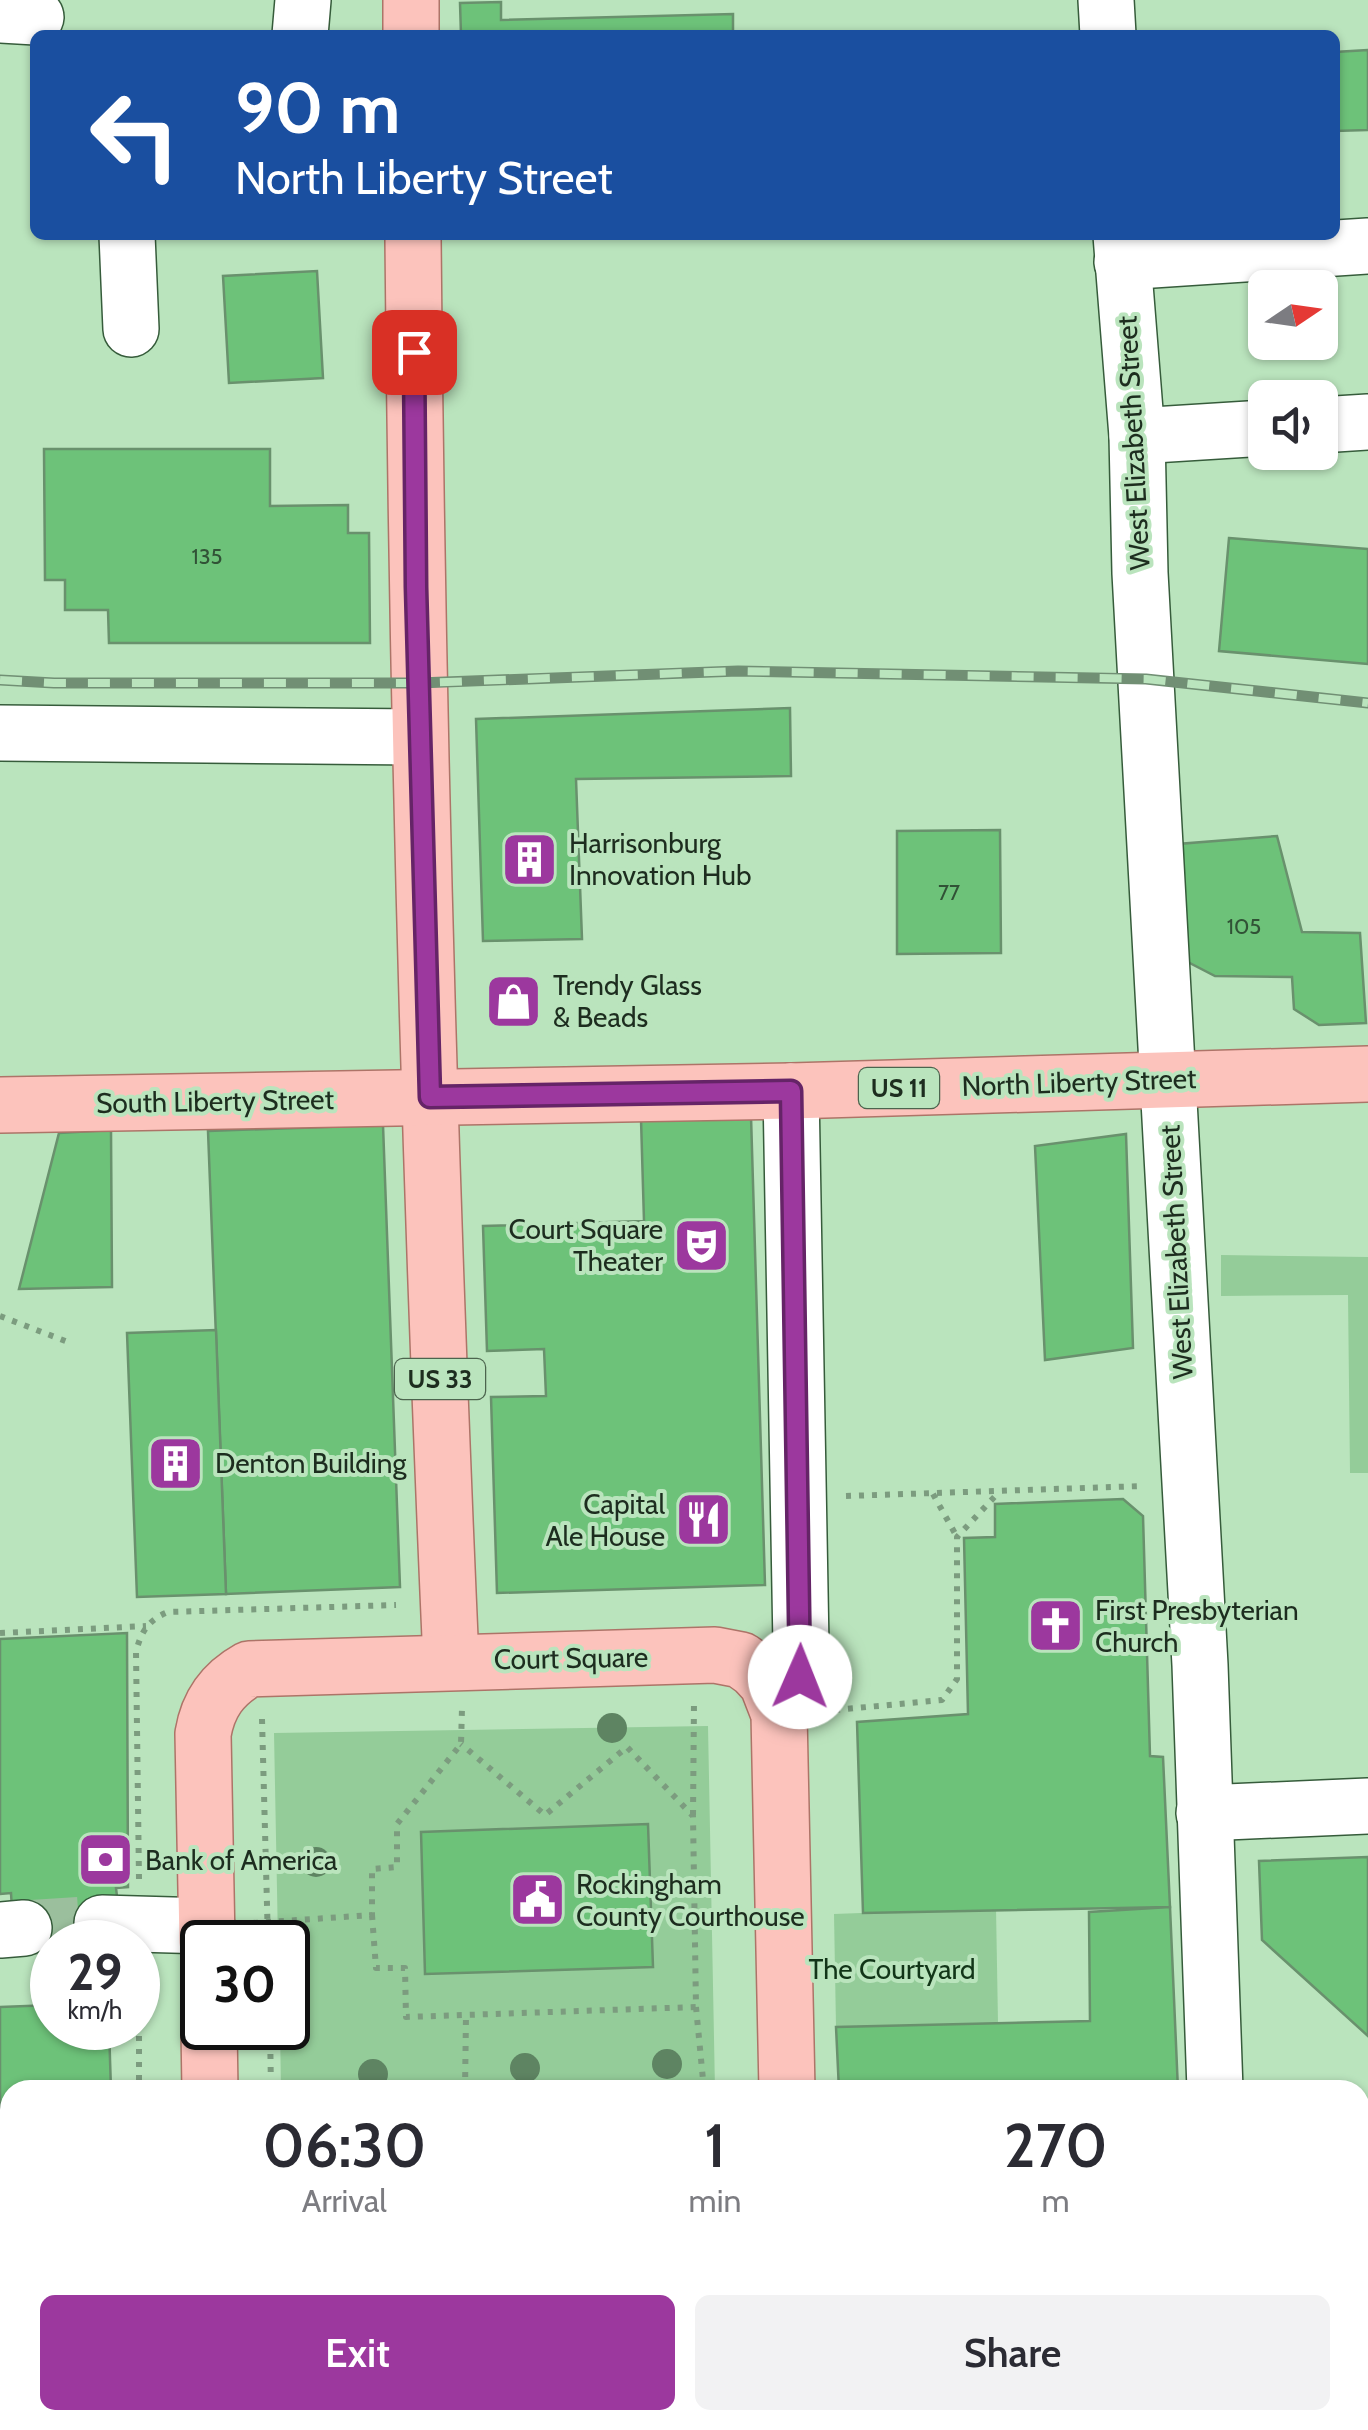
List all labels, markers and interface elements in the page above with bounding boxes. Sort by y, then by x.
text: 90 m [235,65,400,151]
icon: left [70,70,200,200]
text: North Liberty Street [235,151,613,205]
north arrow [1248,270,1338,360]
map controls [1248,270,1338,470]
pin [372,310,457,395]
street label: West Elizabeth Street [1109,315,1157,571]
icon: arrive [387,325,442,380]
button: sound [1248,380,1338,470]
house number: 135 [192,543,222,570]
place label: Harrisonburg Innovation Hub [569,826,752,892]
building icon: Harrisonburg Innovation Hub [500,829,560,889]
house number: 77 [938,879,960,906]
house number: 105 [1227,913,1261,940]
place label: Trendy Glass & Beads [553,968,702,1034]
shop icon: Trendy Glass & Beads [484,971,544,1031]
street label: North Liberty Street [961,1061,1197,1103]
road number: US 11 [859,1068,939,1108]
street label: South Liberty Street [96,1082,334,1120]
street label: West Elizabeth Street [1152,1124,1200,1380]
place label: Court Square Theater [509,1212,663,1278]
theatre icon: Court Square Theater [672,1215,732,1275]
road number: US 33 [395,1359,485,1399]
building icon: Denton Building [146,1433,206,1493]
place label: Denton Building [215,1446,407,1480]
place label: Capital Ale House [545,1487,665,1553]
restaurant icon: Capital Ale House [674,1490,734,1550]
place label: First Presbyterian Church [1095,1593,1299,1659]
church icon: First Presbyterian Church [1026,1596,1086,1656]
position arrow [748,1625,852,1729]
street label: Court Square [494,1640,648,1676]
bank icon: Bank of America [76,1830,136,1890]
place label: Bank of America [145,1843,338,1877]
place label: Rockingham County Courthouse [576,1867,805,1933]
public building icon: Rockingham County Courthouse [507,1870,567,1930]
speed limit sign: 30 [180,1920,310,2050]
text: 29 [68,1942,122,2003]
park label: The Courtyard [808,1952,976,1986]
text: km/h [68,1995,122,2025]
text: 06:30 [262,2109,426,2182]
text: 1 [704,2109,726,2182]
text: 270 [1004,2109,1108,2182]
text: Arrival [302,2181,387,2220]
text: min [689,2181,741,2220]
text: m [1042,2181,1070,2220]
button: Exit [40,2295,675,2410]
button: Share [695,2295,1330,2410]

